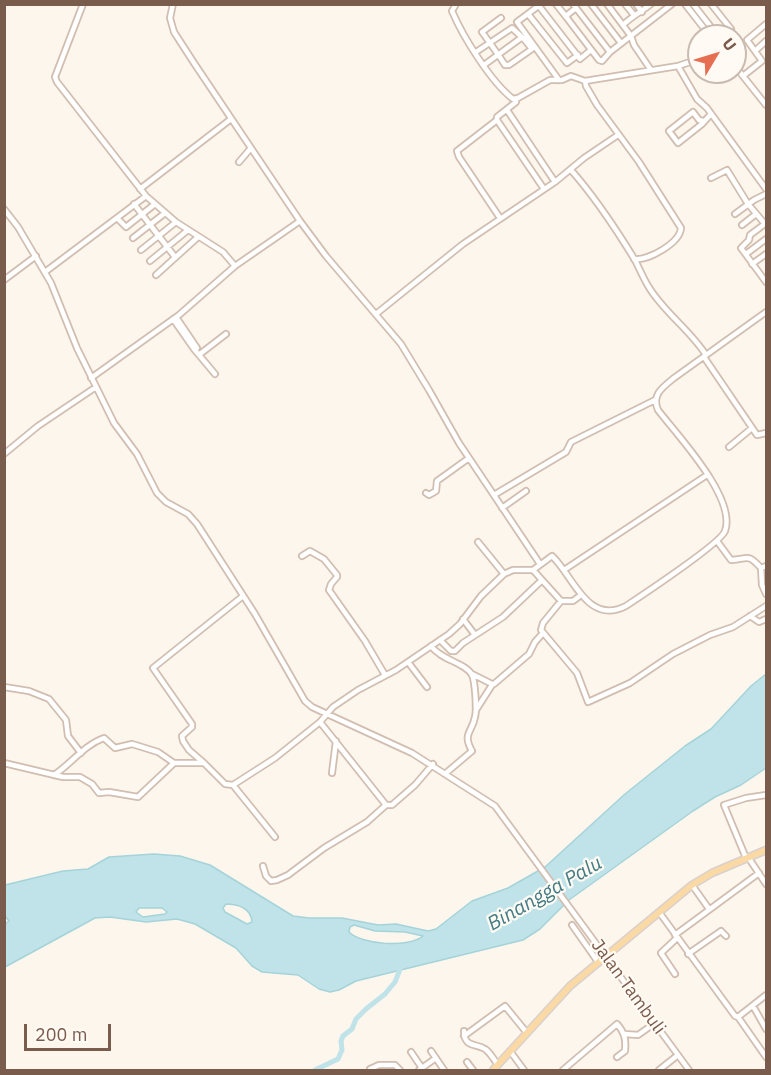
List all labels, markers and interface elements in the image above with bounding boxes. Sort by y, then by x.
north arrow [687,24,747,84]
text: U [718,34,741,55]
water label: Binangga Palu [483,851,607,937]
street label: Jalan Tambuli [586,935,670,1039]
scale bar [27,1012,114,1050]
text: 200 m [35,1023,87,1046]

